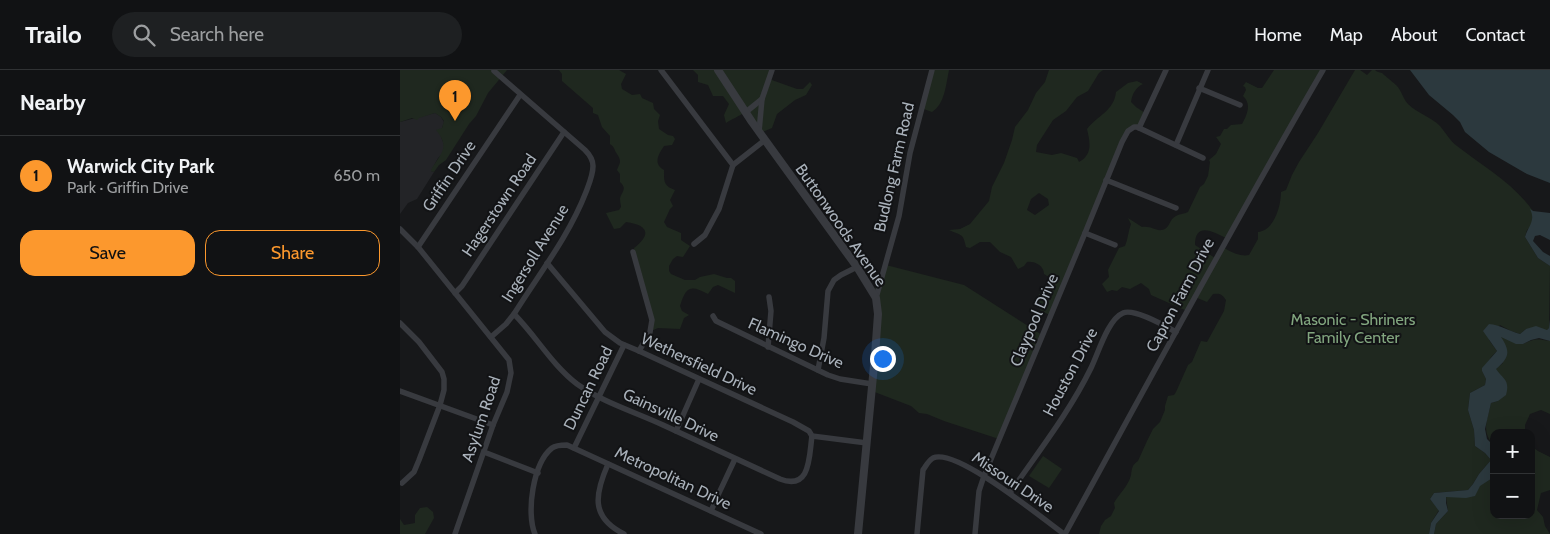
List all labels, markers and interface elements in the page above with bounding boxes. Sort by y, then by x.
search box [112,12,462,57]
text: Trailo [25,20,82,49]
icon: search [130,21,158,49]
text: Search here [170,23,264,46]
text: Home [1254,24,1302,46]
text: Map [1330,24,1363,46]
text: About [1391,24,1437,46]
text: Contact [1465,24,1525,46]
pin: 1 [439,80,471,121]
text: Nearby [20,90,86,115]
street label: Budlong Farm Road [870,100,918,234]
street label: Griffin Drive [418,137,480,215]
street label: Hagerstown Road [458,150,540,260]
text: Warwick City Park [67,155,214,178]
street label: Buttonwoods Avenue [792,160,890,290]
text: 1 [33,166,39,185]
text: 650 m [333,166,380,185]
text: Park · Griffin Drive [67,178,188,197]
street label: Ingersoll Avenue [497,201,573,305]
button: Save [20,230,195,276]
button: Share [205,230,380,276]
street label: Capron Farm Drive [1142,235,1218,355]
street label: Claypool Drive [1006,271,1062,369]
park label: Masonic - Shriners Family Center [1291,310,1416,347]
street label: Flamingo Drive [745,313,847,373]
street label: Houston Drive [1039,325,1101,419]
street label: Wethersfield Drive [638,329,760,399]
street label: Duncan Road [560,343,616,433]
your location [870,346,896,372]
street label: Asylum Road [458,374,504,464]
street label: Gainsville Drive [620,384,722,446]
map controls [1490,429,1535,519]
button: + [1490,429,1535,474]
street label: Metropolitan Drive [612,443,734,513]
street label: Missouri Drive [968,448,1058,516]
button: − [1490,474,1535,519]

